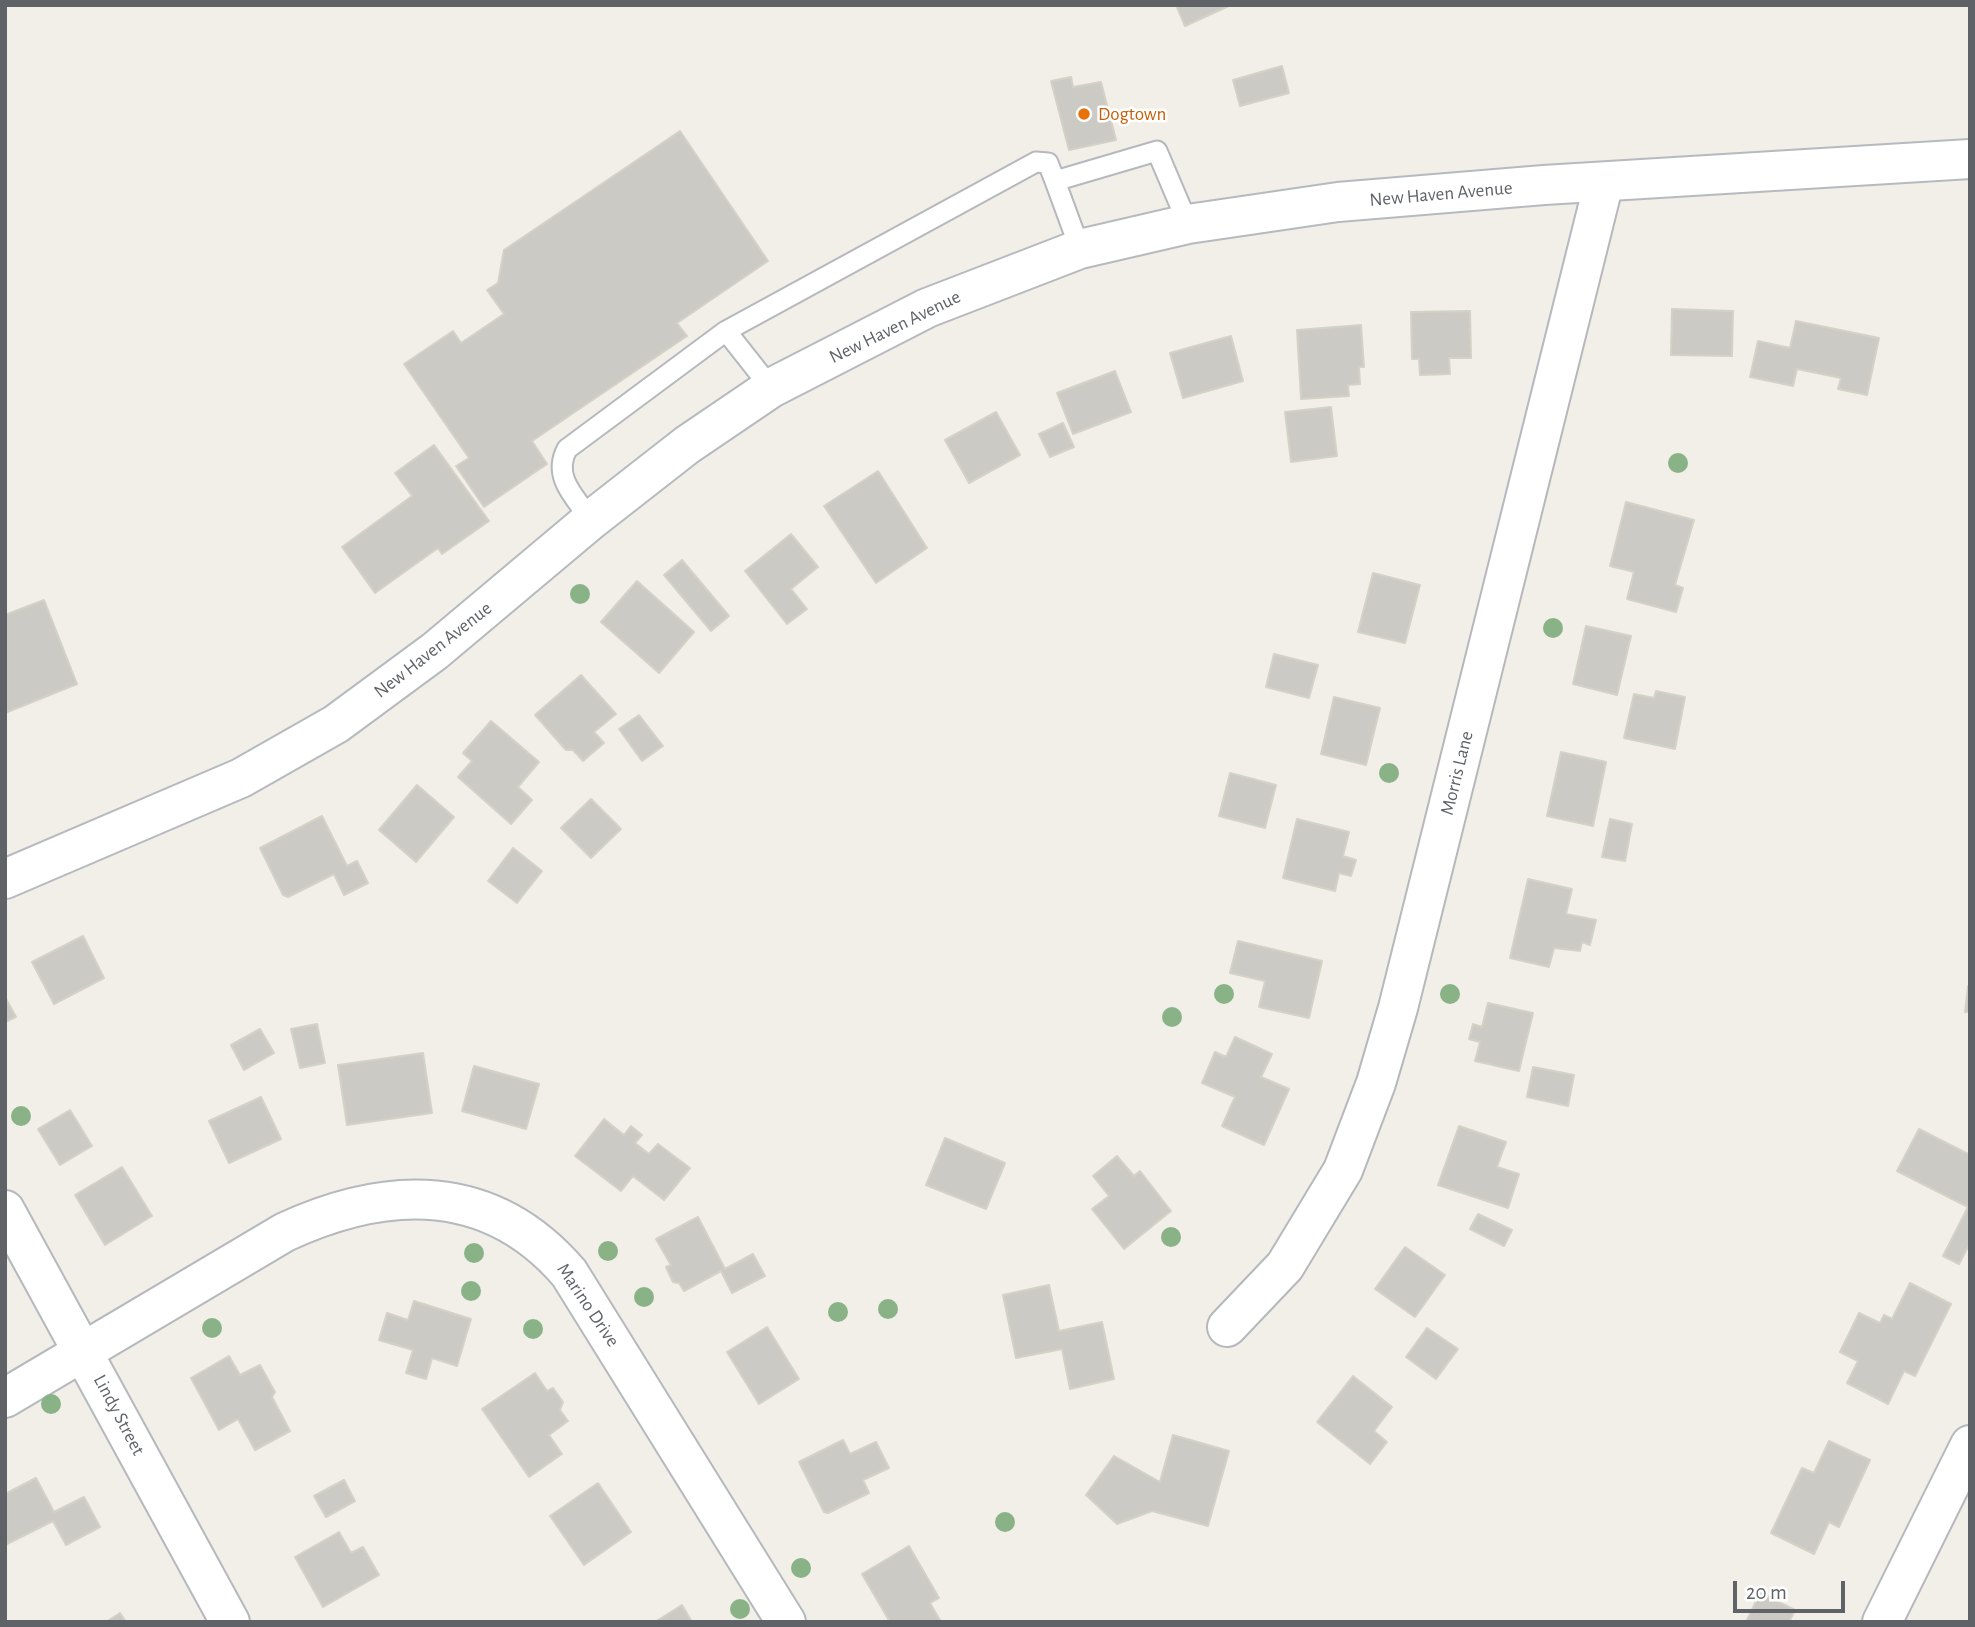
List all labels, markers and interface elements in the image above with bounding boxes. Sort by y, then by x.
place label: Dogtown [1098,103,1166,125]
marker: Dogtown [1076,106,1092,122]
street label: New Haven Avenue [1369,176,1513,212]
street label: New Haven Avenue [826,285,964,369]
street label: New Haven Avenue [370,597,496,703]
street label: Morris Lane [1436,729,1478,817]
street label: Marino Drive [552,1259,624,1351]
street label: Lindy Street [88,1371,150,1459]
scale bar [1737,1568,1849,1612]
text: 20 m [1746,1582,1787,1603]

